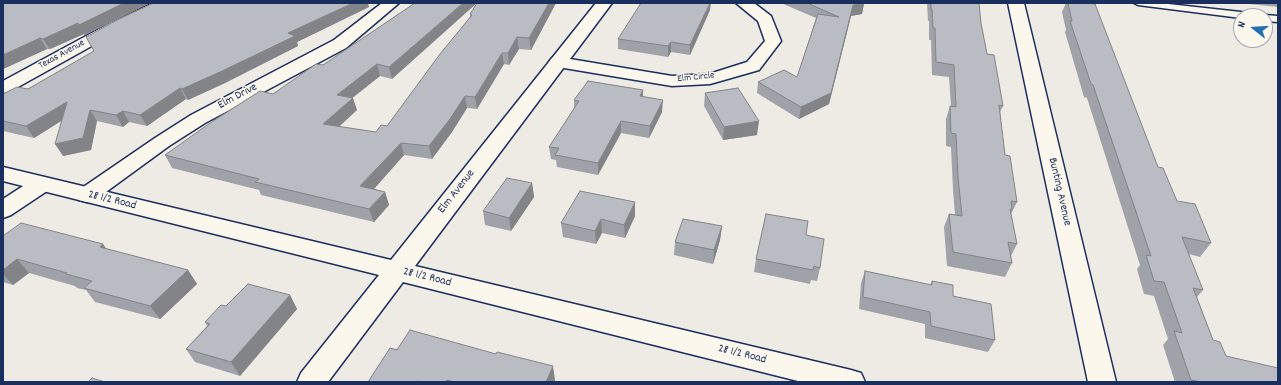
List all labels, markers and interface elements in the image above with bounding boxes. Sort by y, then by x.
north arrow [1233,8,1273,48]
text: N [1234,20,1251,30]
street label: Texas Avenue [37,37,87,73]
street label: Elm Circle [677,70,715,86]
street label: Elm Drive [216,81,260,113]
street label: Bunting Avenue [1044,157,1074,227]
street label: Elm Avenue [435,167,479,217]
street label: 28 1/2 Road [86,188,138,214]
street label: 28 1/2 Road [401,265,453,291]
street label: 28 1/2 Road [716,342,768,368]

